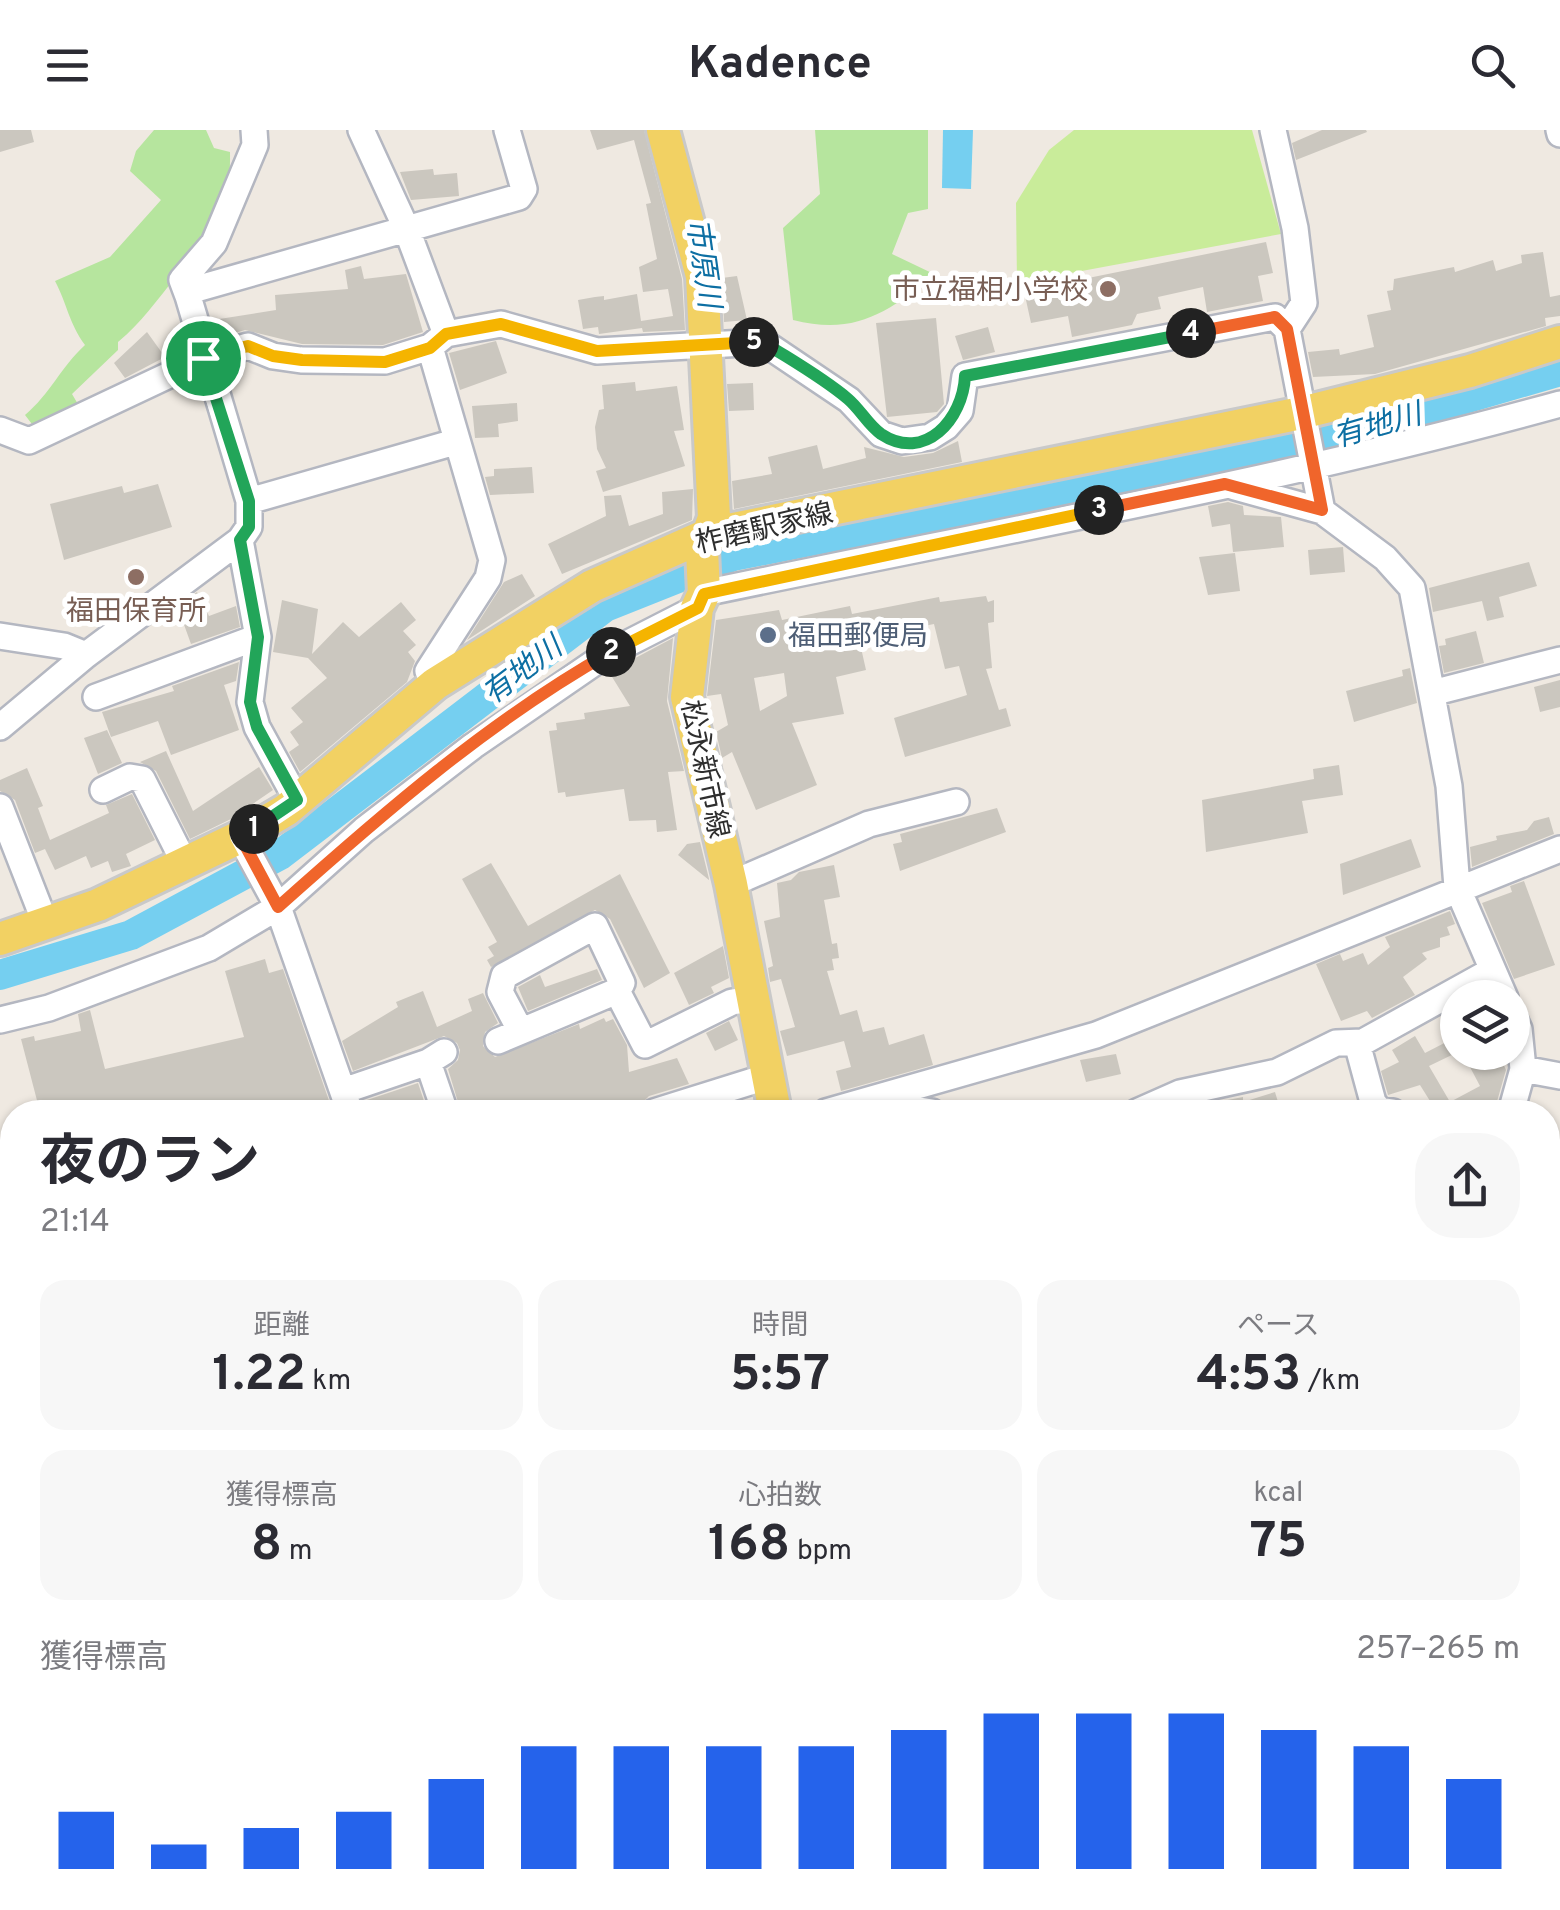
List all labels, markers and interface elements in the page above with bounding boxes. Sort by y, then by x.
text: Kadence [688,37,872,94]
icon: menu [40,38,95,93]
icon: search [1465,38,1520,93]
water label: 市原川 [677,216,727,313]
place label: 市立福相小学校 [892,274,1088,310]
marker: 市立福相小学校 [1097,278,1119,300]
pin: 4 [1166,308,1216,358]
text: 4 [1182,315,1200,351]
pin [161,316,246,401]
pin: 5 [729,317,779,367]
text: 5 [745,324,763,360]
icon: arrive [176,331,231,386]
water label: 有地川 [1329,396,1429,458]
pin: 3 [1074,485,1124,535]
text: 3 [1091,492,1107,528]
street label: 柞磨駅家線 [692,497,837,563]
marker: 福田保育所 [125,566,147,588]
place label: 福田保育所 [66,595,206,631]
place label: 福田郵便局 [788,620,928,656]
marker: 福田郵便局 [757,624,779,646]
pin: 2 [586,627,636,677]
water label: 有地川 [476,628,573,714]
text: 2 [602,634,620,670]
street label: 松永新市線 [671,697,735,842]
pin: 1 [229,804,279,854]
text: 1 [248,811,260,847]
map controls [1440,980,1530,1070]
button: layers [1440,980,1530,1070]
text: 夜のラン [40,1130,260,1200]
button: share [1415,1133,1520,1238]
text: 21:14 [40,1203,110,1243]
text: 距離 [254,1309,310,1345]
text: 時間 [752,1309,808,1345]
text: ペース [1237,1309,1320,1345]
text: 1.22 [212,1345,306,1408]
text: 5:57 [730,1345,830,1408]
text: 4:53 [1197,1345,1301,1408]
text: km [306,1364,351,1400]
text: /km [1301,1364,1360,1400]
text: kcal [1253,1476,1303,1512]
text: 獲得標高 [226,1479,338,1515]
text: 心拍数 [738,1479,822,1515]
text: 75 [1250,1512,1307,1575]
text: 8 [251,1515,282,1578]
text: 168 [708,1515,790,1578]
text: m [282,1534,313,1570]
text: bpm [790,1534,852,1570]
text: 257–265 m [1356,1630,1520,1670]
text: 獲得標高 [40,1639,168,1679]

